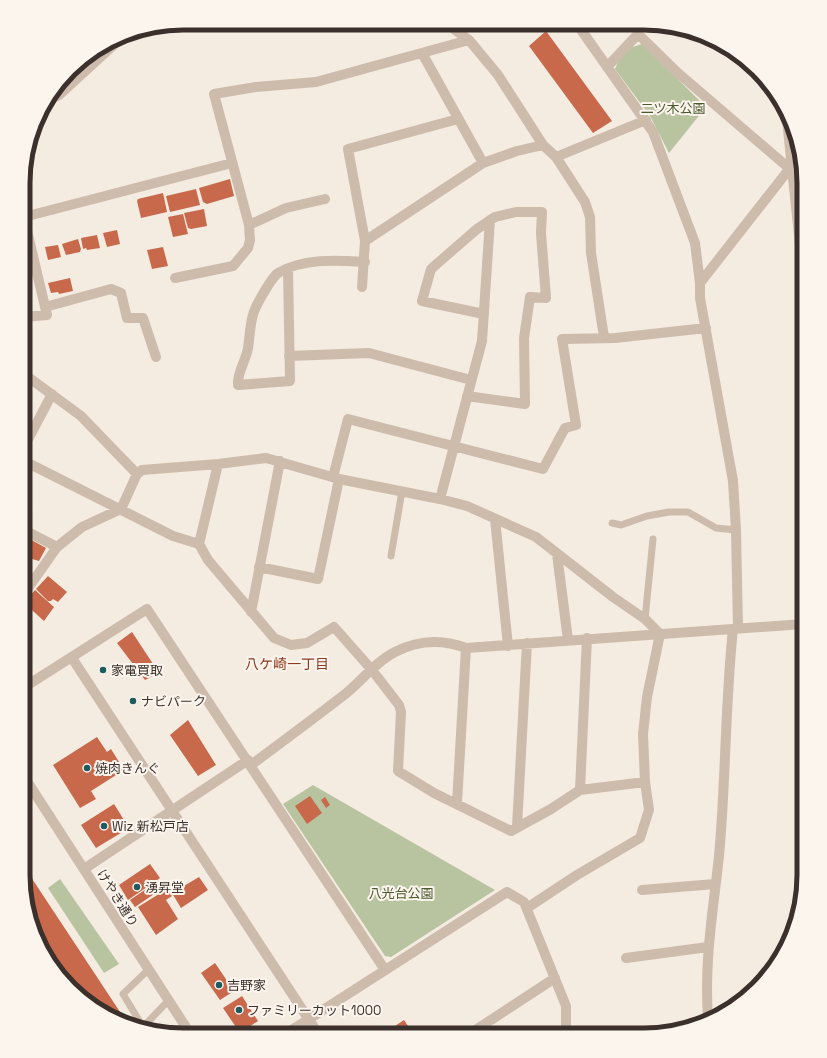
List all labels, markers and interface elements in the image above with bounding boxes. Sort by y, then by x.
park label: 二ツ木公園 [640,100,706,117]
district label: 八ケ崎一丁目 [245,655,329,673]
place label: 家電買取 [111,662,163,679]
marker: 家電買取 [98,665,108,675]
place label: ナビパーク [141,693,206,710]
marker: ナビパーク [128,696,138,706]
place label: 焼肉きんぐ [95,760,160,777]
marker: 焼肉きんぐ [82,763,92,773]
place label: Wiz 新松戸店 [112,818,189,835]
marker: Wiz 新松戸店 [99,821,109,831]
street label: けやき通り [93,866,142,930]
place label: 湧昇堂 [145,879,184,896]
marker: 湧昇堂 [132,882,142,892]
park label: 八光台公園 [368,885,434,902]
place label: 吉野家 [227,977,266,994]
marker: 吉野家 [214,980,224,990]
place label: ファミリーカット1000 [247,1002,381,1019]
marker: ファミリーカット1000 [234,1005,244,1015]

